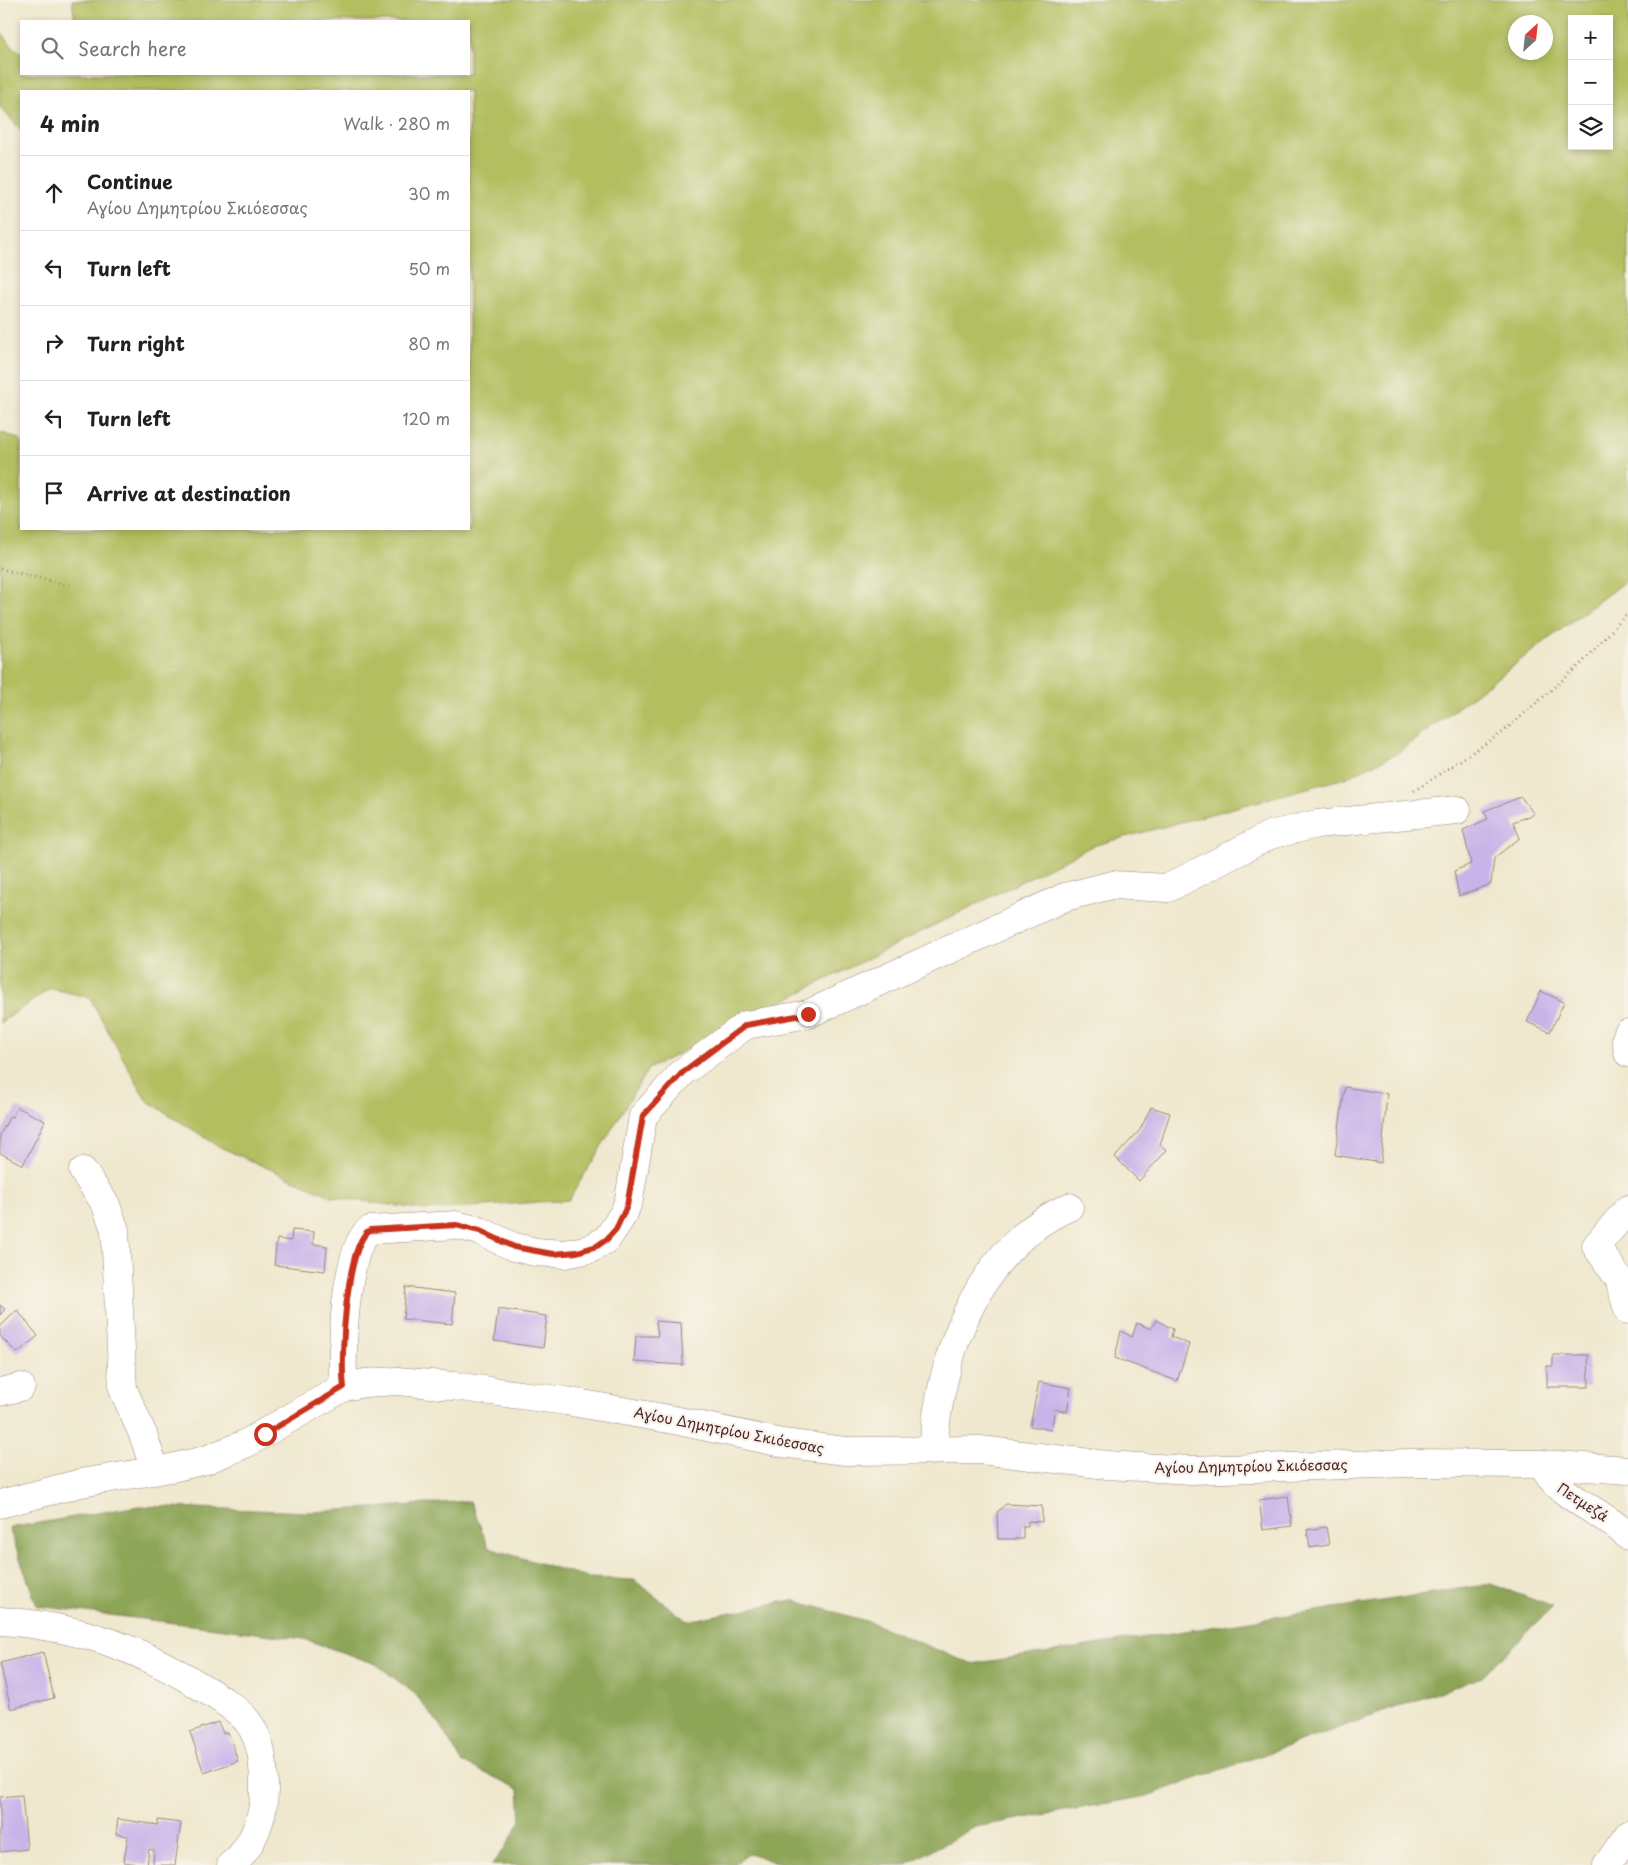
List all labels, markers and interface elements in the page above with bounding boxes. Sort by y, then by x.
north arrow [1508,15,1553,60]
map controls [1568,15,1613,150]
button: + [1568,15,1613,60]
search box [20,20,470,75]
icon: search [38,34,66,62]
text: Search here [78,34,187,62]
button: − [1568,60,1613,105]
button: layers [1568,105,1613,150]
text: 4 min [40,107,100,139]
text: Walk · 280 m [343,111,450,135]
text: Continue [87,167,173,195]
icon: ahead [40,179,68,207]
text: 30 m [408,181,450,205]
text: Αγίου Δημητρίου Σκιόεσσας [87,195,308,219]
icon: left [40,254,68,282]
text: Turn left [87,254,171,282]
text: 50 m [409,256,450,280]
icon: right [40,329,68,357]
text: Turn right [87,329,185,357]
text: 80 m [408,331,450,355]
icon: left [40,404,68,432]
text: Turn left [87,404,171,432]
text: 120 m [403,406,450,430]
icon: arrive [40,479,68,507]
text: Arrive at destination [87,479,291,507]
route end [797,1003,820,1026]
street label: Αγίου Δημητρίου Σκιόεσσας [632,1401,826,1459]
route start [254,1423,277,1446]
street label: Αγίου Δημητρίου Σκιόεσσας [1154,1454,1348,1478]
street label: Πετμεζά [1553,1478,1613,1526]

